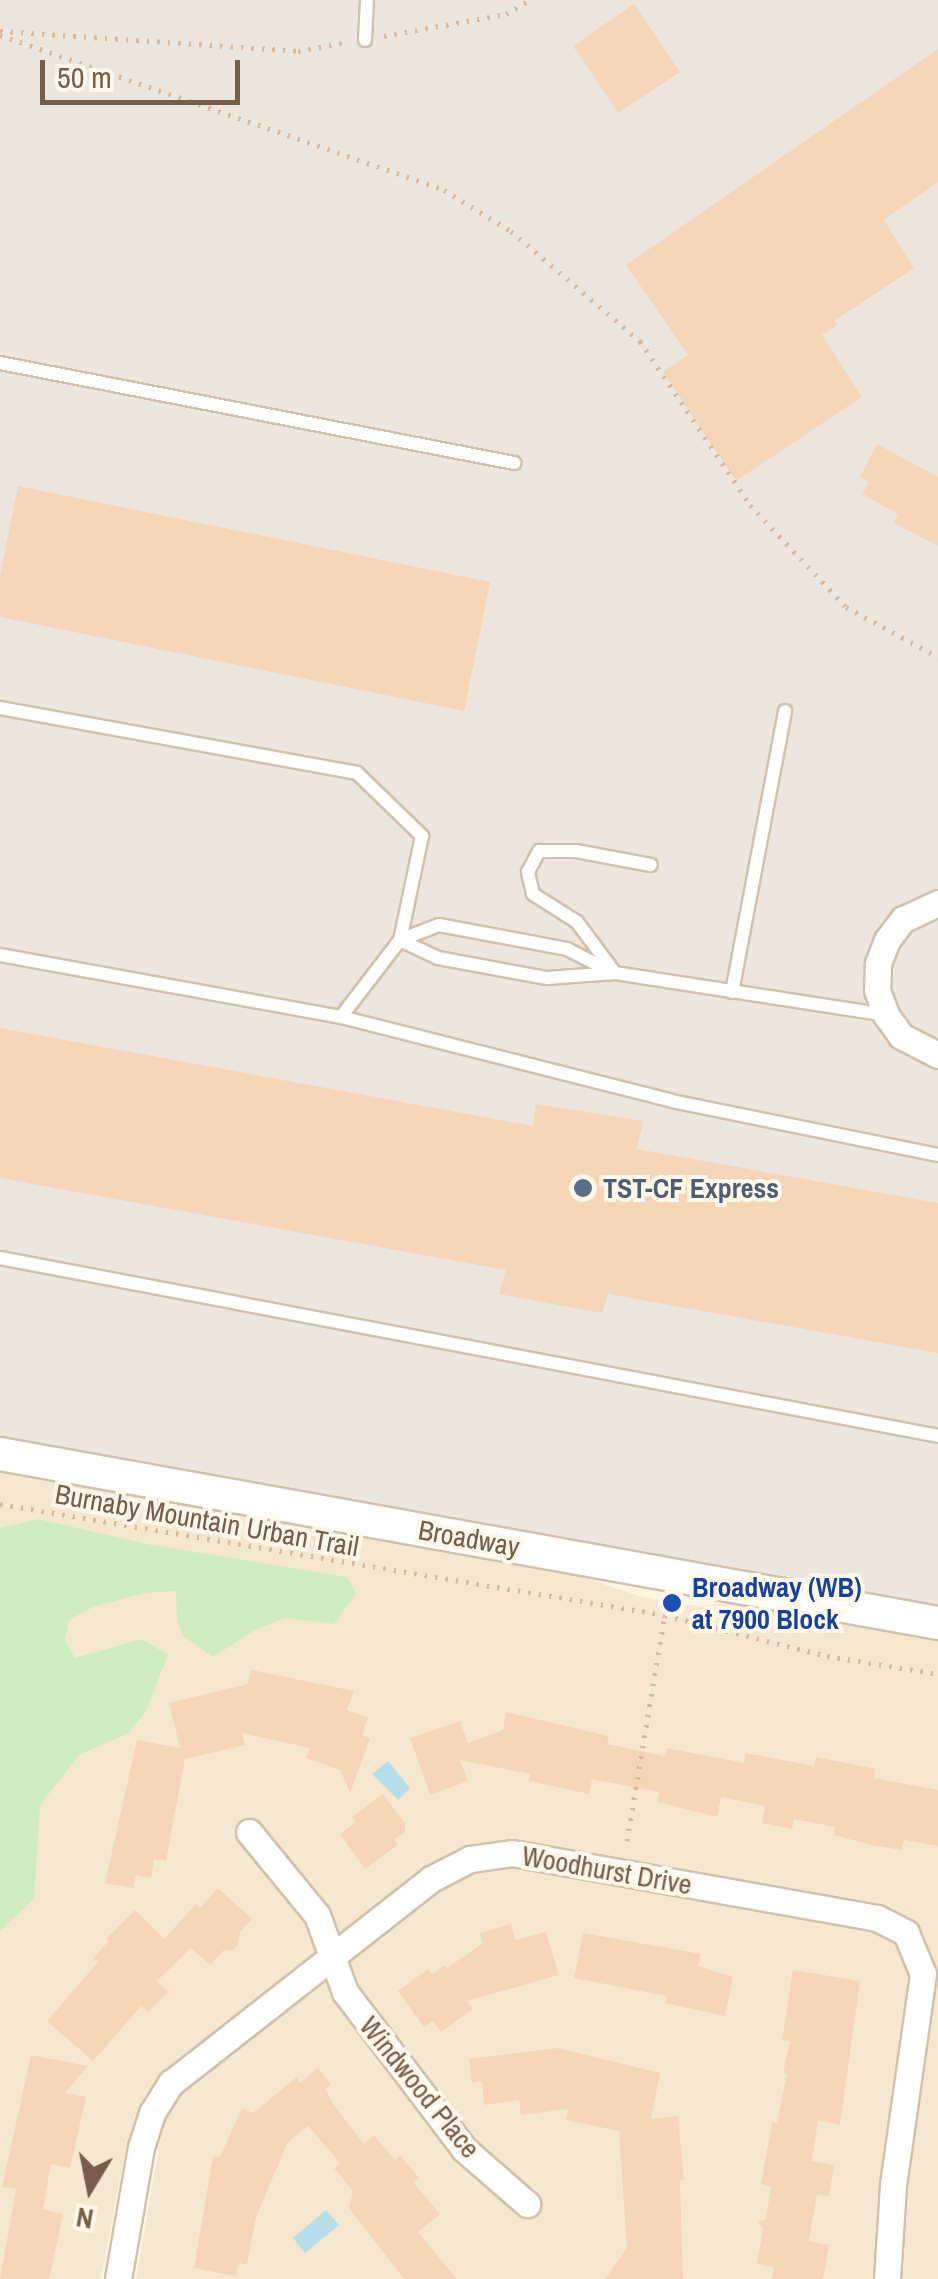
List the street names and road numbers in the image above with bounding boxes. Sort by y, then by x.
street label: Burnaby Mountain Urban Trail [52,1477,362,1563]
street label: Broadway [416,1513,522,1563]
street label: Woodhurst Drive [519,1839,695,1901]
street label: Windwood Place [353,2009,487,2165]

